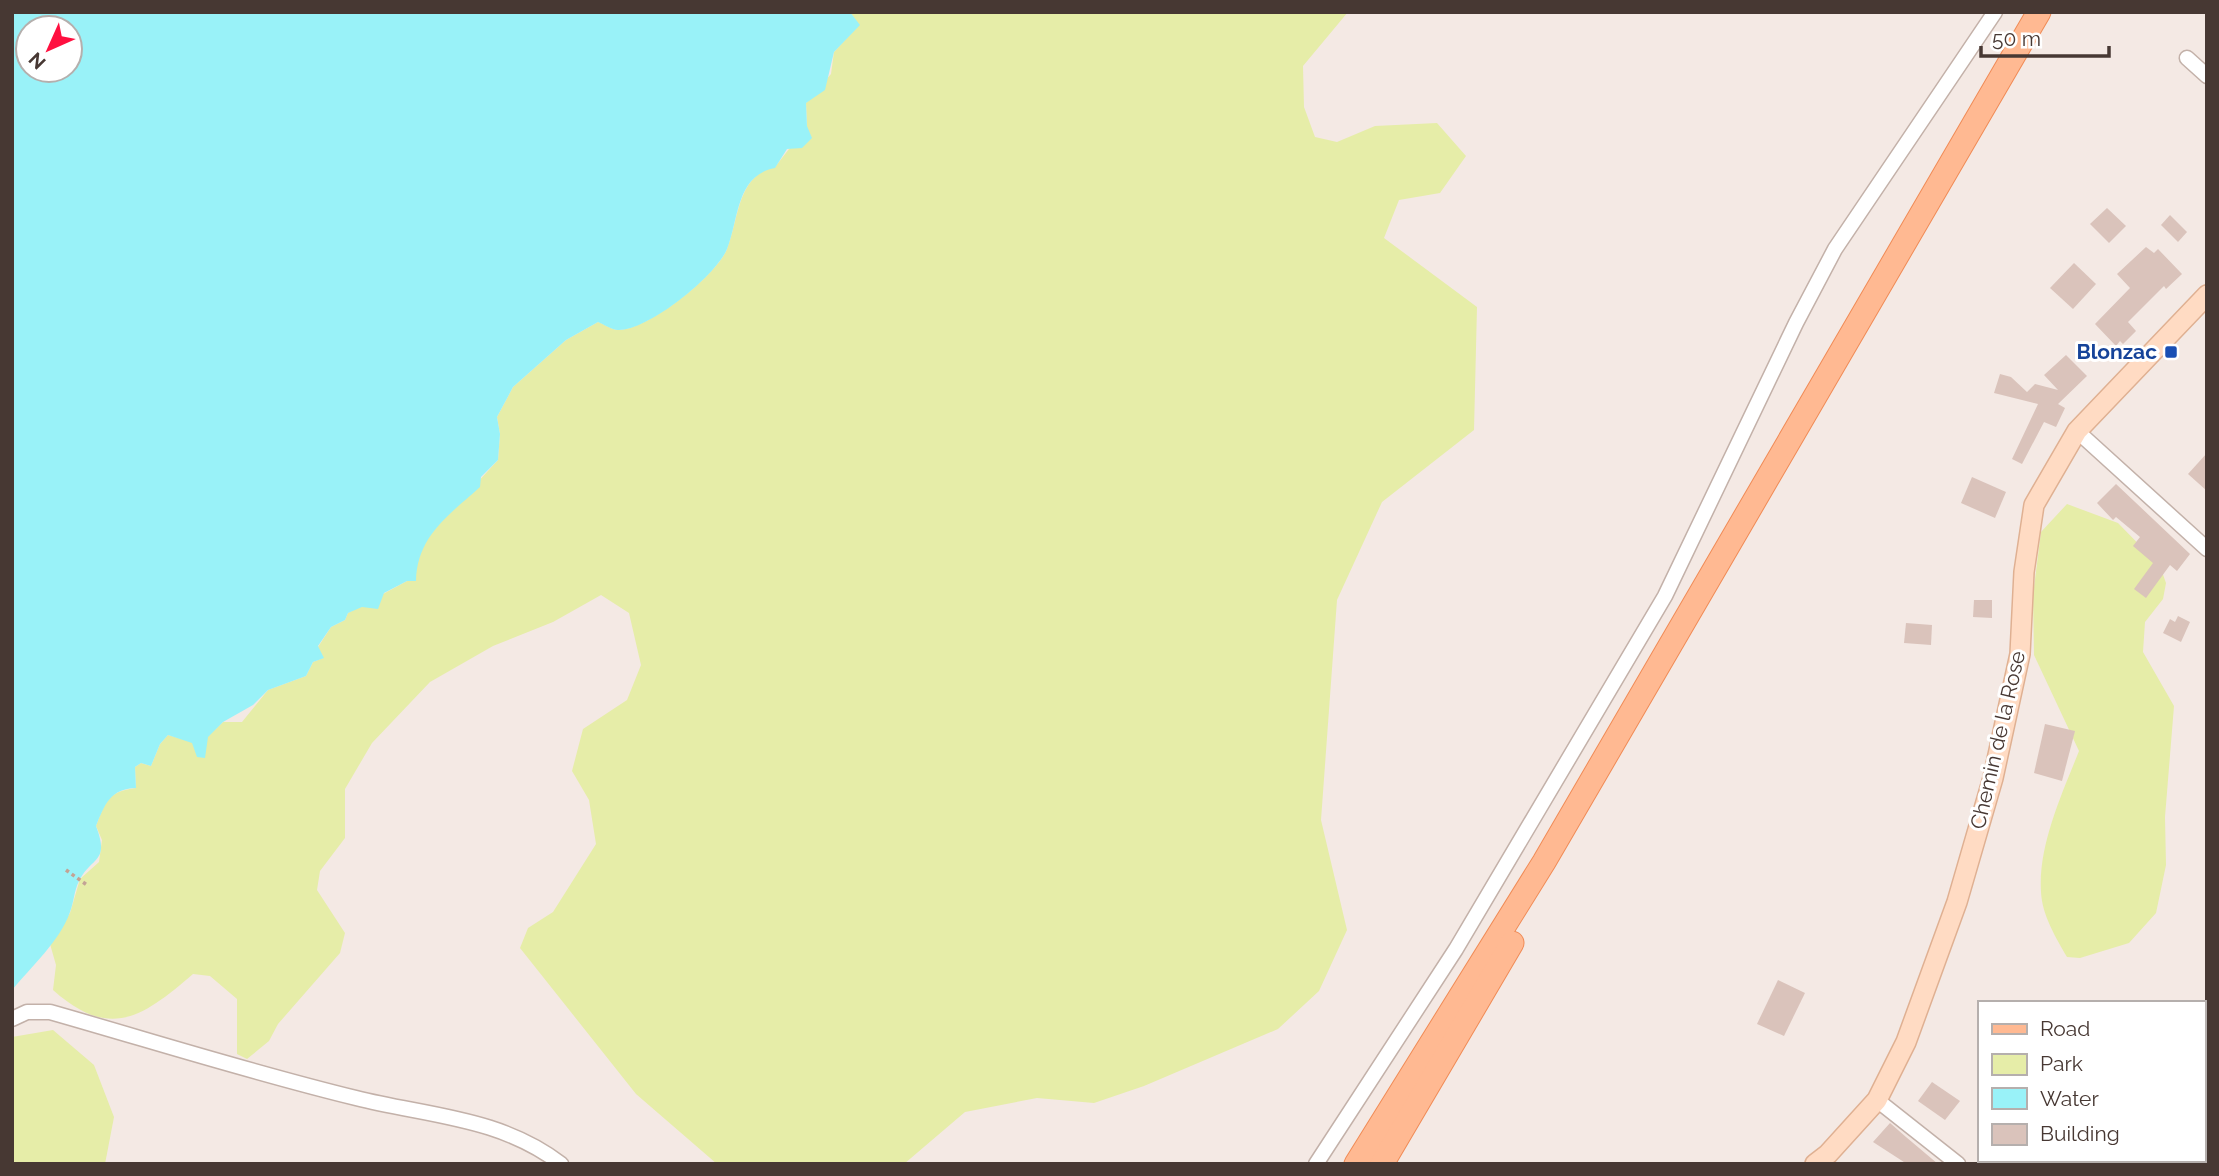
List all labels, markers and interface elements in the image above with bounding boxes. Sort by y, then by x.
north arrow [14,14,84,84]
scale bar [1981,14,2109,58]
text: 50 m [1992,26,2041,51]
text: N [24,48,50,74]
place label: Blonzac [2076,339,2157,364]
marker: Blonzac [2163,344,2179,360]
street label: Chemin de la Rose [1965,648,2030,831]
legend [1978,1001,2205,1162]
text: Road [2040,1016,2090,1041]
text: Park [2040,1051,2083,1076]
text: Water [2040,1086,2099,1111]
text: Building [2040,1121,2120,1146]

